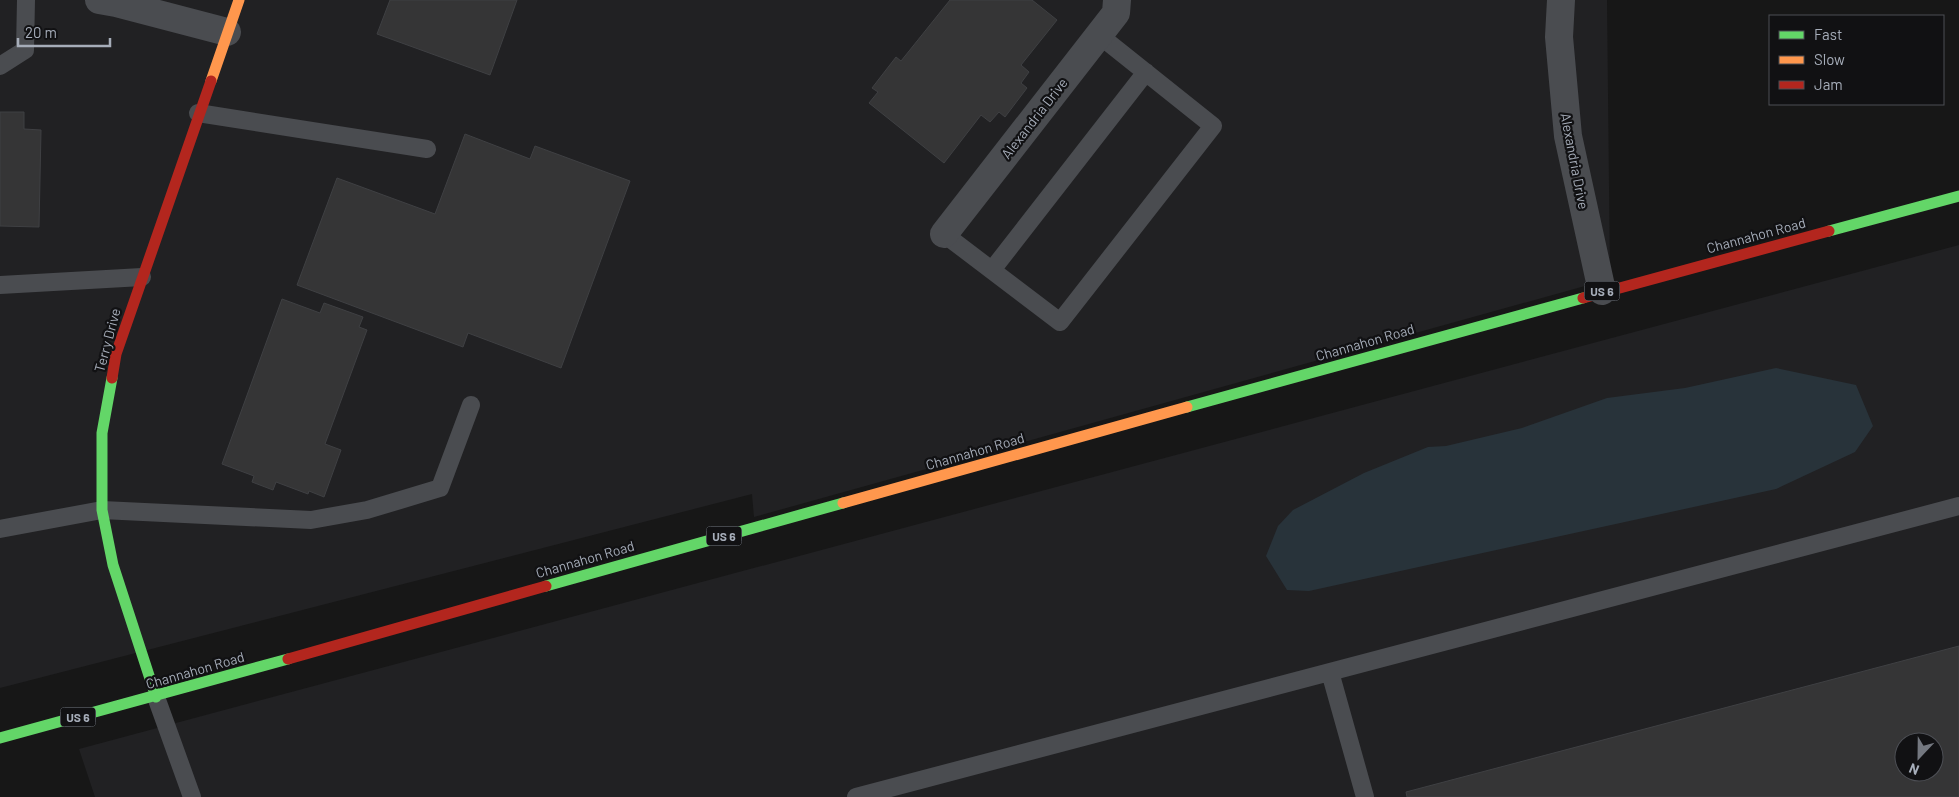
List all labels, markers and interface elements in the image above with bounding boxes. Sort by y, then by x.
scale bar [18,15,110,47]
legend [1769,15,1944,105]
text: 20 m [25,23,57,41]
text: Fast [1814,25,1842,43]
text: Slow [1814,50,1845,68]
street label: Alexandria Drive [997,74,1071,162]
text: Jam [1814,75,1843,93]
street label: Alexandria Drive [1557,111,1593,211]
street label: Channahon Road [1705,214,1807,256]
road number: US 6 [1584,282,1620,300]
street label: Terry Drive [90,306,124,374]
street label: Channahon Road [1314,320,1416,364]
street label: Channahon Road [924,429,1026,473]
road number: US 6 [706,526,742,546]
street label: Channahon Road [534,537,636,581]
street label: Channahon Road [144,648,246,692]
road number: US 6 [60,708,96,726]
north arrow [1894,732,1944,782]
text: N [1906,760,1921,779]

